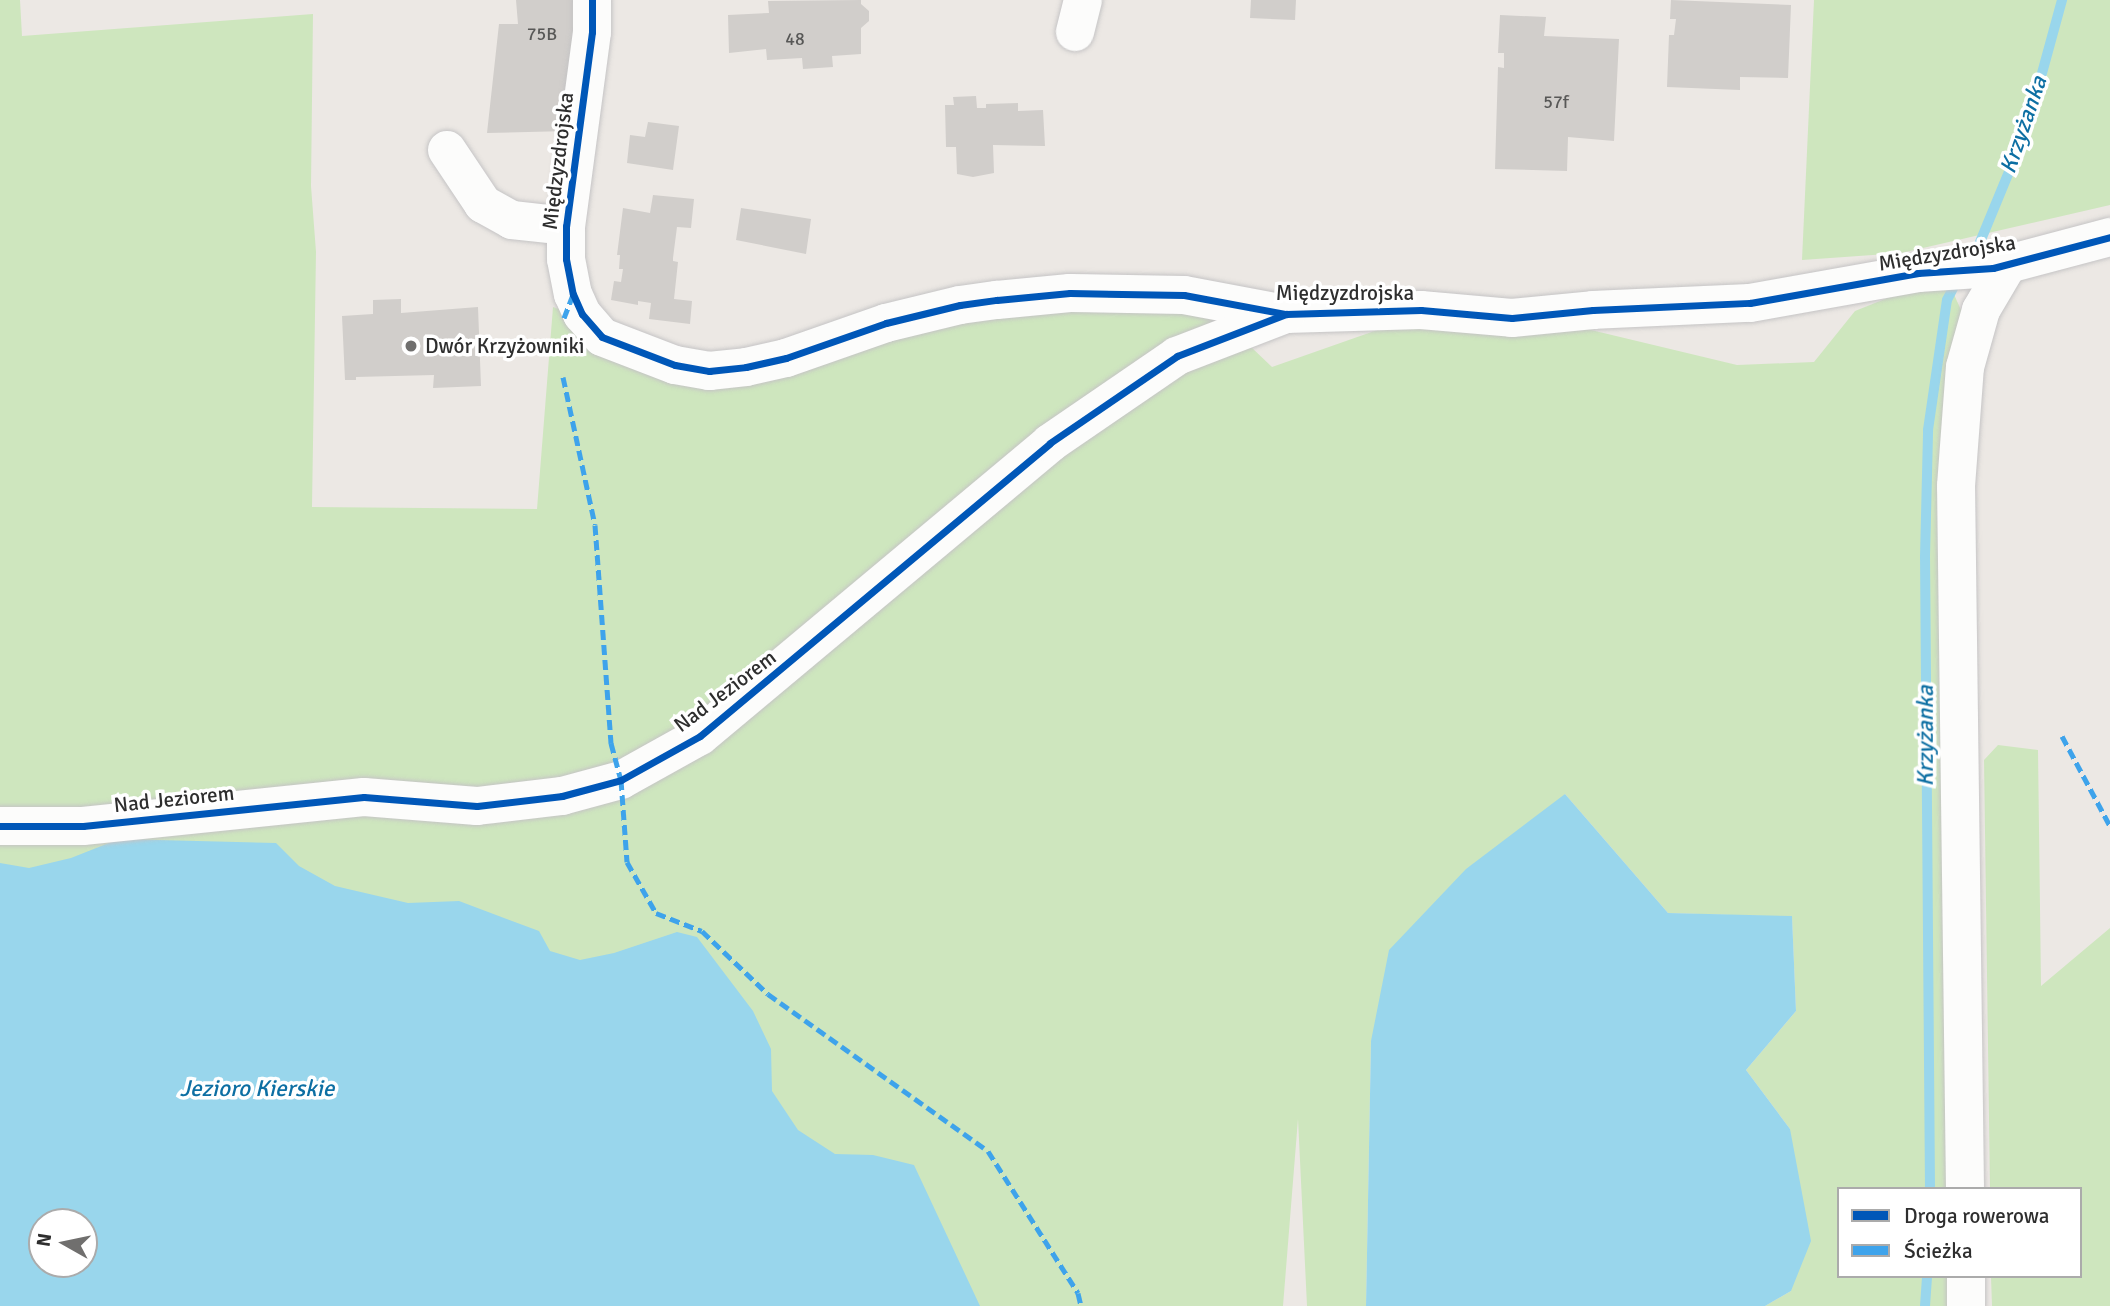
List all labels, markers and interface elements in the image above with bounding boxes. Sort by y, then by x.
house number: 75B [527,23,557,45]
house number: 48 [785,28,805,50]
water label: Krzyżanka [1995,73,2053,177]
street label: Międzyzdrojska [537,91,579,231]
house number: 57f [1543,91,1569,113]
street label: Międzyzdrojska [1877,230,2017,276]
street label: Międzyzdrojska [1276,280,1414,306]
place label: Dwór Krzyżowniki [425,333,585,359]
marker: Dwór Krzyżowniki [403,338,419,354]
street label: Nad Jeziorem [669,645,781,737]
water label: Krzyżanka [1912,685,1940,787]
street label: Nad Jeziorem [112,780,236,818]
water label: Jezioro Kierskie [180,1075,334,1103]
legend [1837,1187,2082,1278]
text: Droga rowerowa [1904,1203,2049,1229]
north arrow [28,1208,98,1278]
text: N [31,1232,57,1248]
text: Ścieżka [1904,1238,1973,1264]

